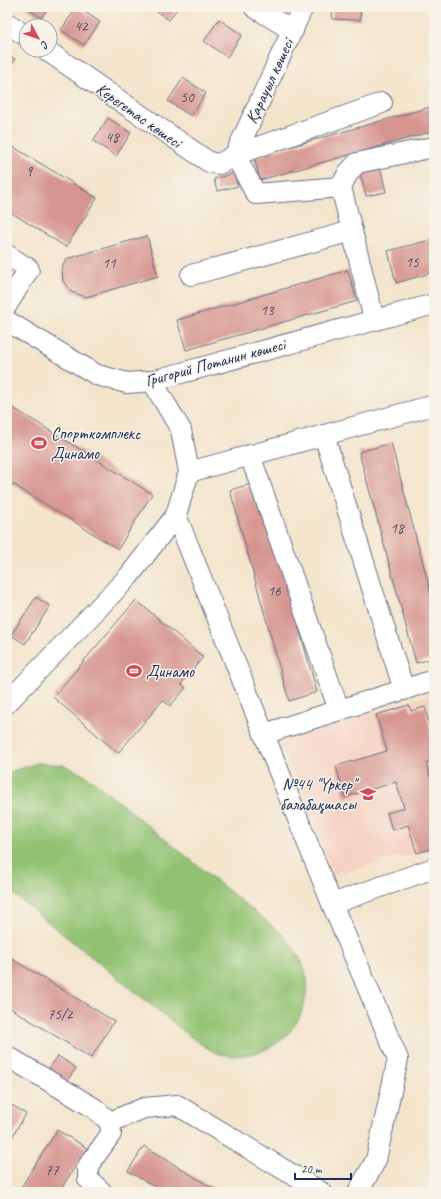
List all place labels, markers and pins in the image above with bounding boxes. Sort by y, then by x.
place label: Спорткомплекс Динамо [51,423,141,464]
sports icon: Спорткомплекс Динамо [30,434,48,452]
place label: Динамо [146,661,195,682]
sports icon: Динамо [125,662,143,680]
place label: №44 "Үркер" балабақшасы [280,774,360,815]
school or university icon: №44 "Үркер" балабақшасы [359,785,377,803]

